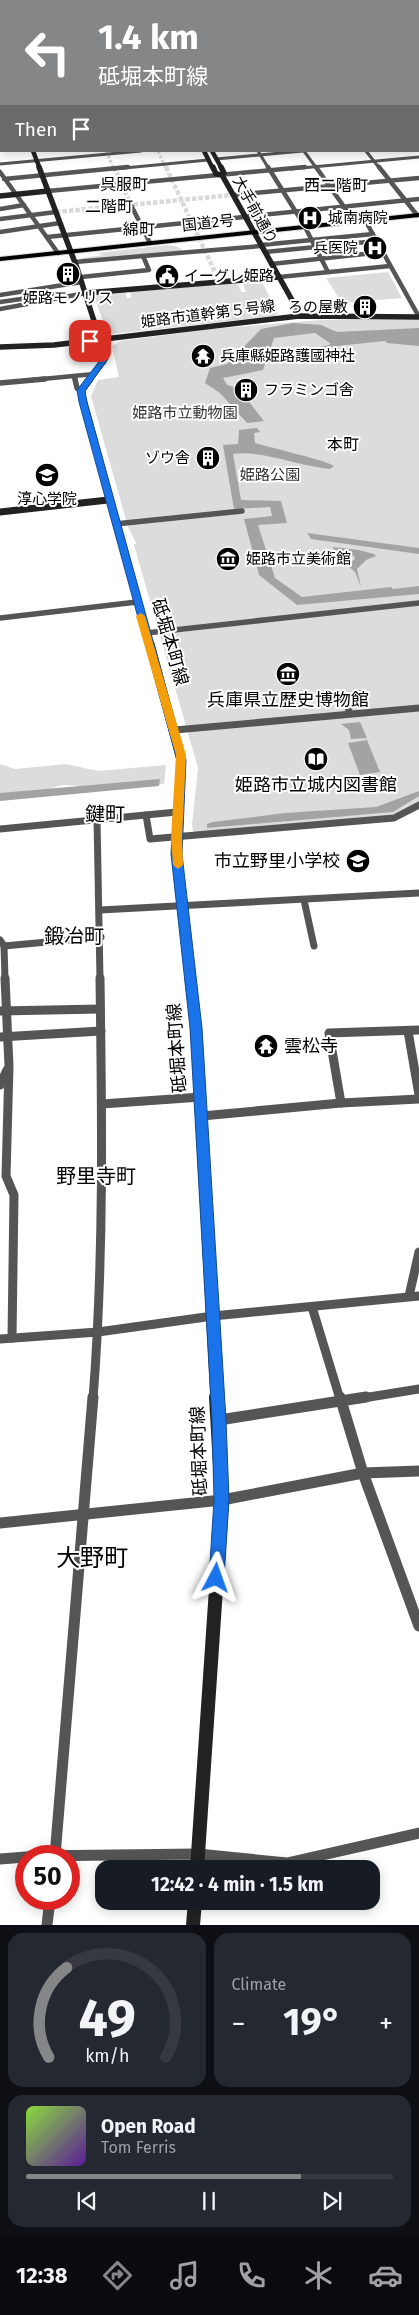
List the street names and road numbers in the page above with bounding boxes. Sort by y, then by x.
street label: 大手前通り [229,173,281,247]
street label: 国道2号 [181,211,235,235]
street label: 姫路市道幹第５号線 [140,297,276,331]
street label: 砥堀本町線 [147,596,193,688]
street label: 砥堀本町線 [163,1002,191,1094]
street label: 砥堀本町線 [186,1406,212,1496]

